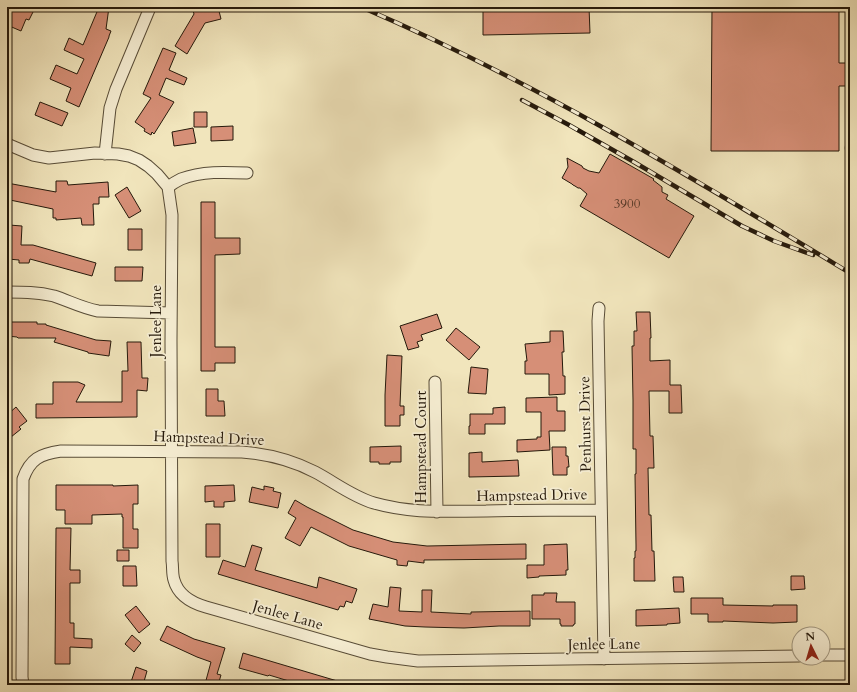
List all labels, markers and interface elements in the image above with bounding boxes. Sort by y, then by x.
house number: 3900 [614,195,641,213]
street label: Jenlee Lane [146,284,166,359]
street label: Penhurst Drive [574,376,596,472]
street label: Hampstead Court [411,390,431,503]
street label: Hampstead Drive [153,426,265,450]
street label: Hampstead Drive [476,484,588,506]
street label: Jenlee Lane [248,595,326,635]
north arrow [791,626,831,666]
text: N [805,629,816,644]
street label: Jenlee Lane [565,633,641,655]

